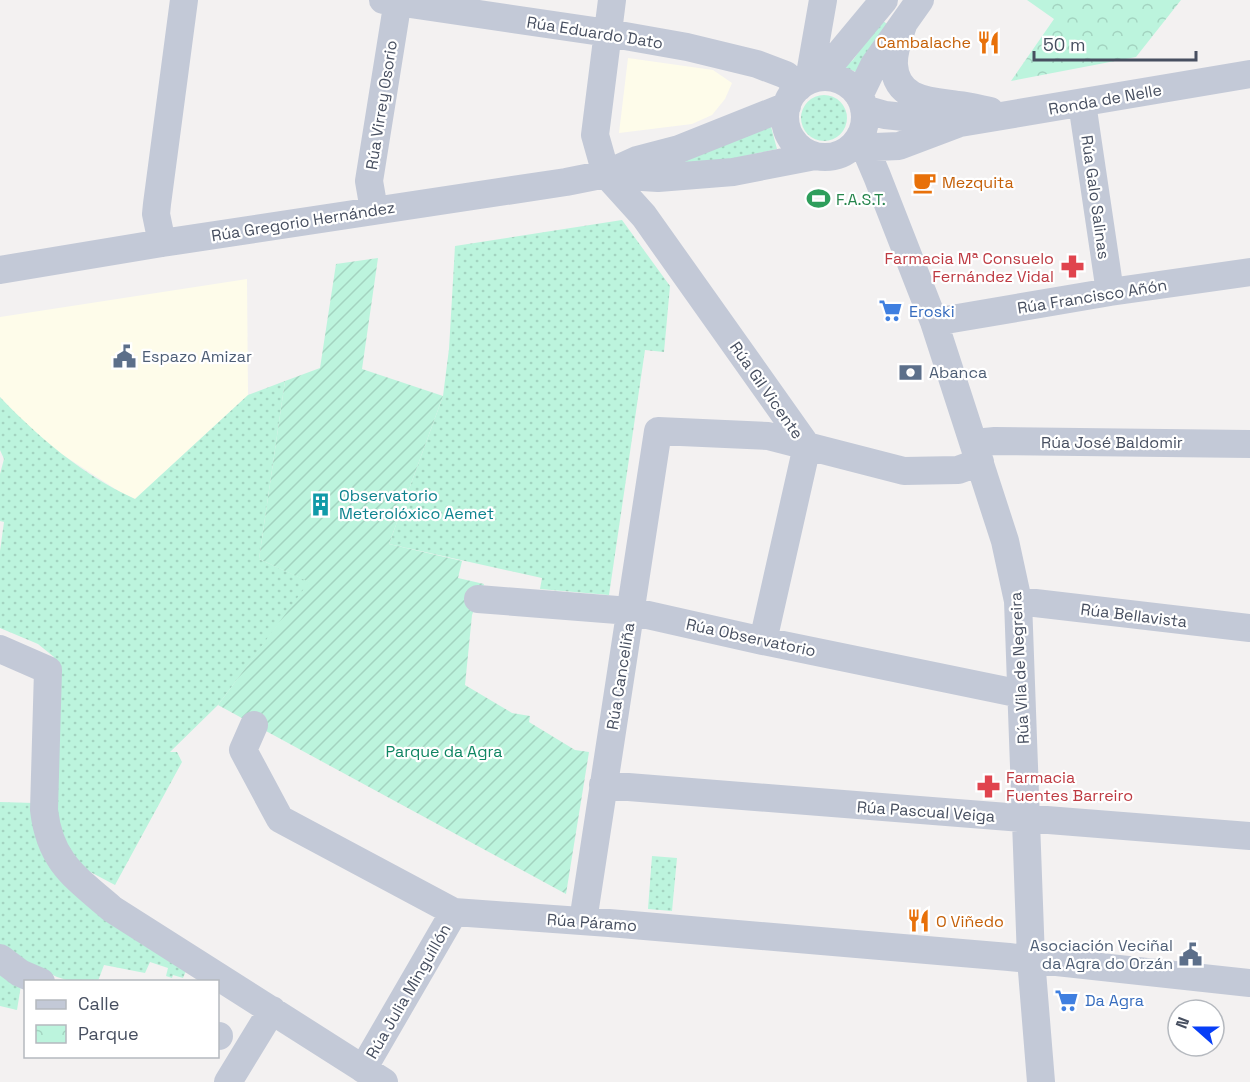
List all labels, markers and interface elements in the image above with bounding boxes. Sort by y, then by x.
street label: Rúa Eduardo Dato [525,11,665,54]
scale bar [1034,24,1196,62]
restaurant icon: Cambalache [976,29,1002,55]
place label: Cambalache [877,32,971,53]
text: 50 m [1043,33,1085,56]
street label: Rúa Virrey Osorio [361,39,402,171]
street label: Ronda de Nelle [1047,79,1163,120]
street label: Rúa Galo Salinas [1076,134,1115,260]
cafe icon: Mezquita [911,169,937,195]
place label: Mezquita [942,172,1014,193]
sports icon: F.A.S.T. [805,186,831,212]
place label: F.A.S.T. [836,189,886,210]
street label: Rúa Gregorio Hernández [210,197,396,246]
place label: Farmacia Mª Consuelo Fernández Vidal [885,248,1054,287]
pharmacy icon: Farmacia Mª Consuelo Fernández Vidal [1059,254,1085,280]
street label: Rúa Francisco Añón [1016,274,1169,319]
supermarket icon: Eroski [878,298,904,324]
place label: Eroski [909,301,955,322]
street label: Rúa Gil Vicente [725,337,808,443]
public building icon: Espazo Amizar [111,343,137,369]
place label: Espazo Amizar [142,346,252,367]
bank icon: Abanca [898,359,924,385]
place label: Abanca [929,362,987,383]
street label: Rúa José Baldomir [1041,432,1183,453]
place label: Observatorio Meterolóxico Aemet [339,485,494,524]
building icon: Observatorio Meterolóxico Aemet [308,491,334,517]
street label: Rúa Vila de Negreira [1005,591,1034,745]
street label: Rúa Bellavista [1079,599,1188,632]
street label: Rúa Observatorio [684,613,818,661]
street label: Rúa Canceliña [602,621,639,731]
park label: Parque da Agra [386,741,502,762]
place label: Farmacia Fuentes Barreiro [1006,767,1133,806]
pharmacy icon: Farmacia Fuentes Barreiro [975,773,1001,799]
street label: Rúa Pascual Veiga [856,796,996,827]
restaurant icon: O Viñedo [905,908,931,934]
street label: Rúa Páramo [546,909,638,936]
place label: O Viñedo [936,911,1004,932]
street label: Rúa Julia Minguillón [361,920,456,1062]
place label: Asociación Veciñal da Agra do Orzán [1030,935,1173,974]
public building icon: Asociación Veciñal da Agra do Orzán [1178,941,1204,967]
legend [24,980,219,1058]
supermarket icon: Da Agra [1054,987,1080,1013]
place label: Da Agra [1085,990,1144,1011]
text: Calle [78,992,119,1015]
north arrow [1166,998,1226,1058]
text: N [1171,1014,1194,1032]
text: Parque [78,1022,139,1045]

